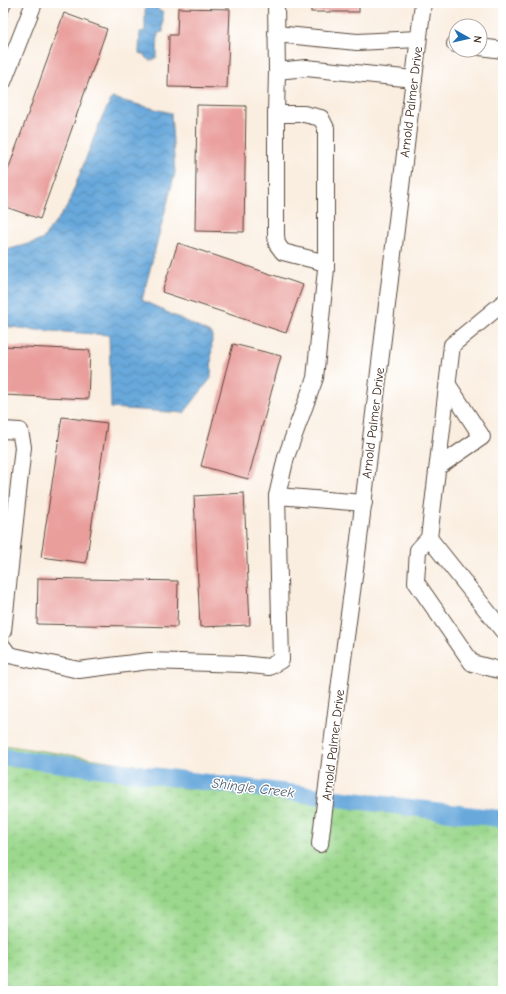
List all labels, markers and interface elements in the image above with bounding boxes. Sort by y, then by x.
north arrow [448,18,488,58]
text: N [470,35,484,44]
street label: Arnold Palmer Drive [397,45,425,158]
street label: Arnold Palmer Drive [359,366,387,479]
street label: Arnold Palmer Drive [319,688,347,801]
water label: Shingle Creek [211,775,295,802]

